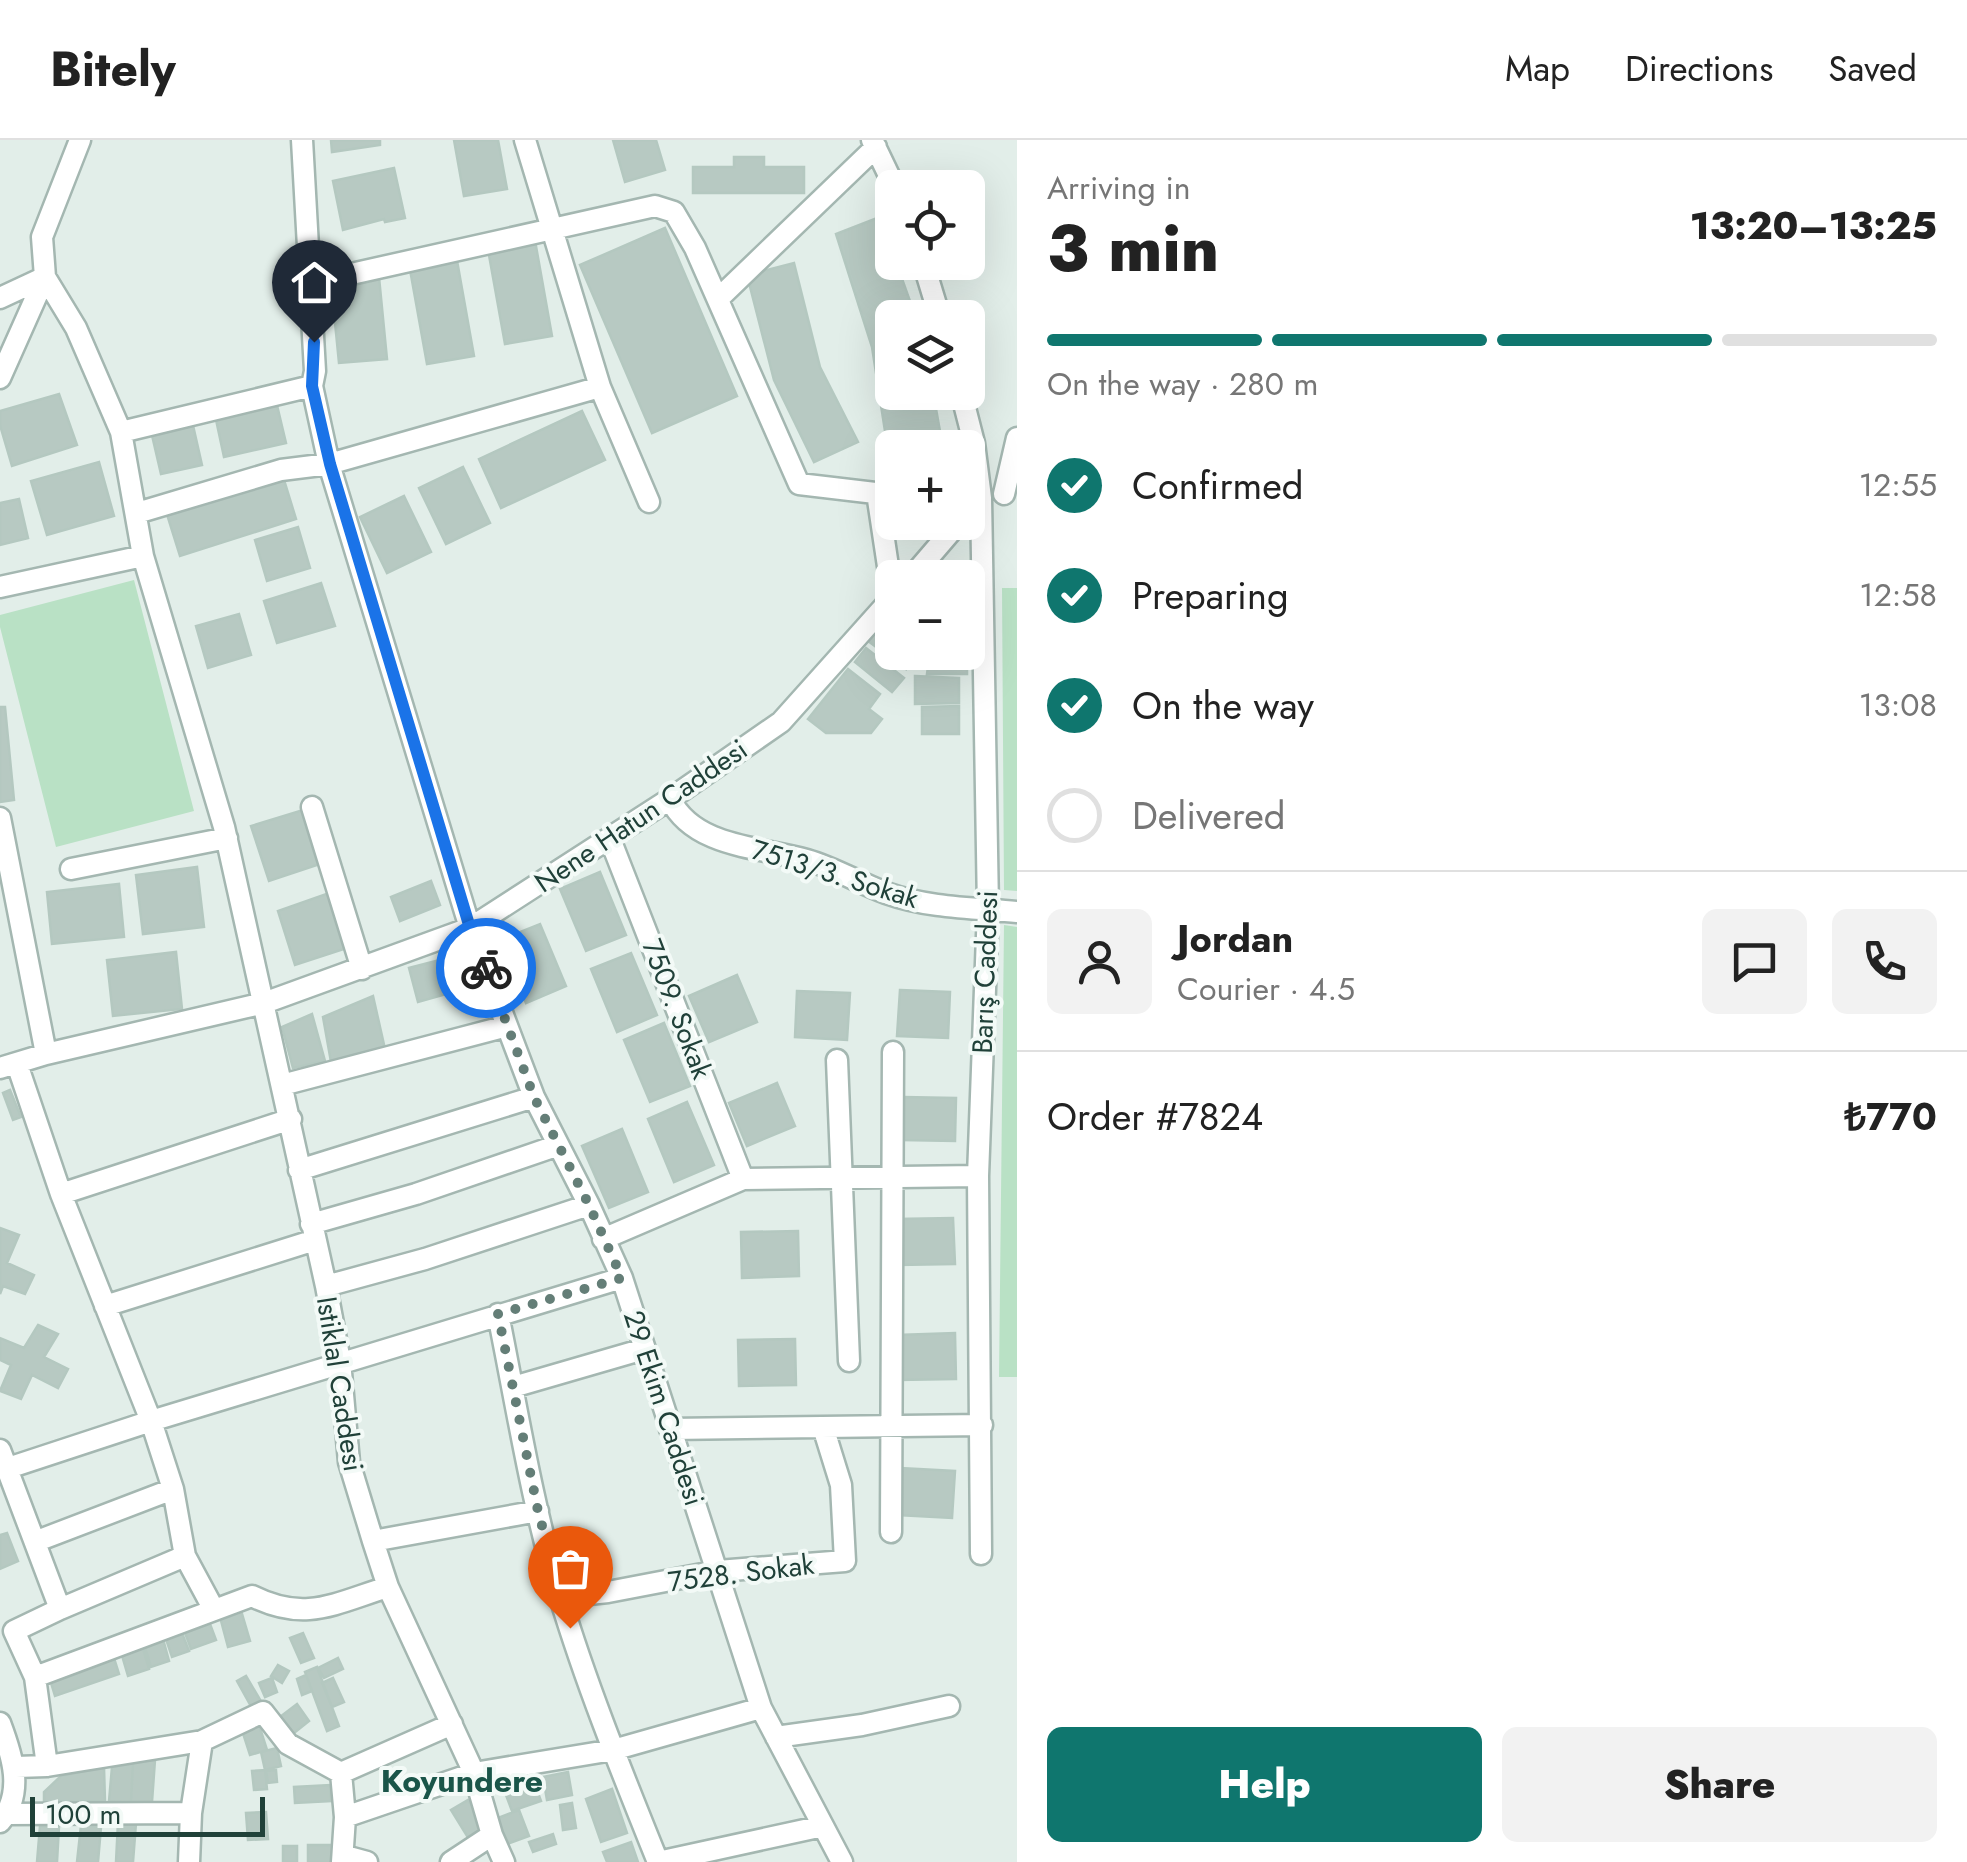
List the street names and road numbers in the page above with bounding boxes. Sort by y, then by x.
street label: Nene Hatun Caddesi [526,729,756,903]
street label: 7513/3. Sokak [746,829,924,919]
street label: Barış Caddesi [962,890,1008,1054]
street label: 7509. Sokak [632,933,723,1086]
street label: Istiklal Caddesi [306,1293,374,1475]
street label: 29 Ekim Caddesi [613,1305,715,1511]
street label: 7528. Sokak [666,1544,817,1602]

